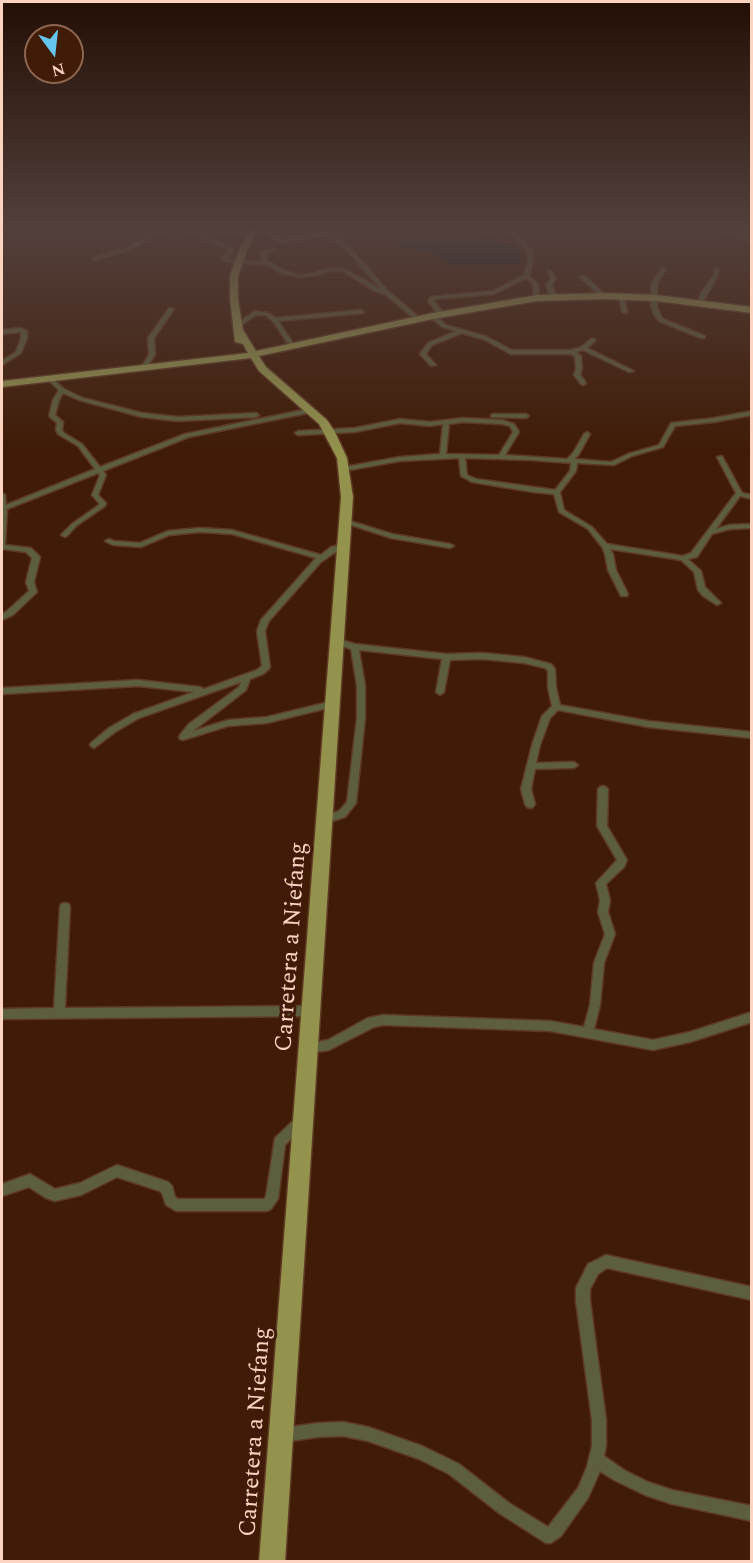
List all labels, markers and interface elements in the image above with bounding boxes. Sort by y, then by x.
north arrow [24,24,84,84]
text: N [49,56,68,83]
street label: Carretera a Niefang [271,841,315,1053]
street label: Carretera a Niefang [235,1326,279,1538]

